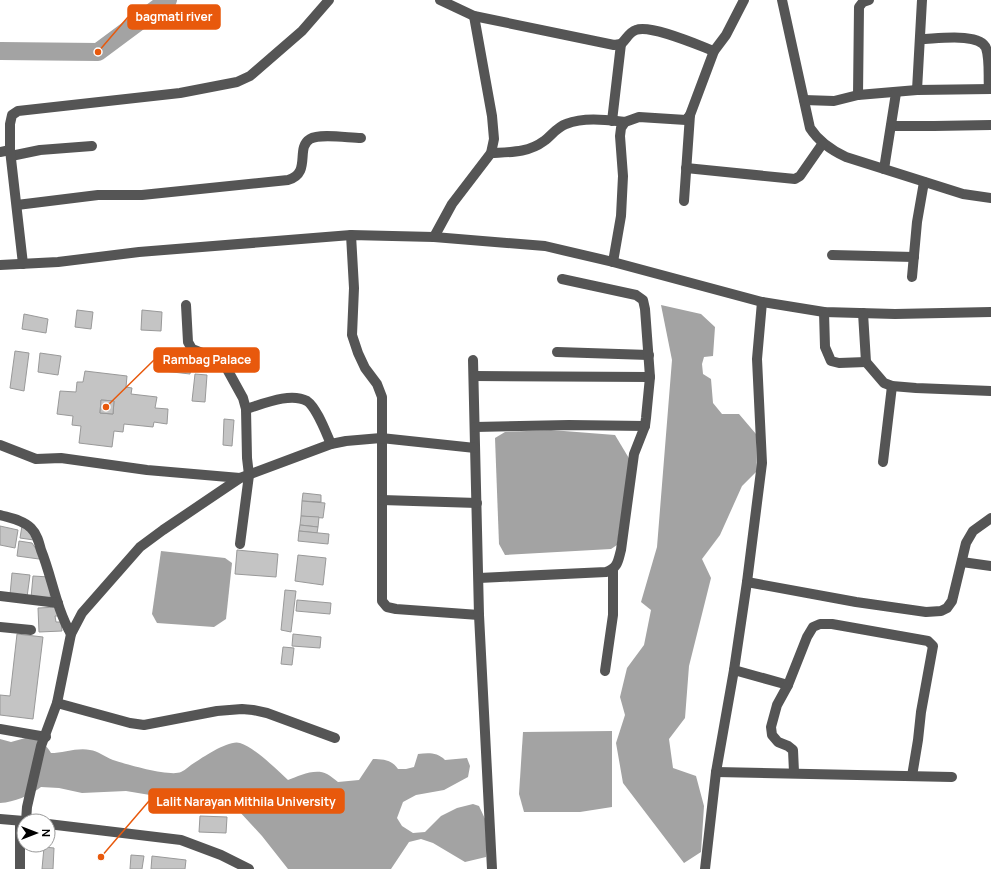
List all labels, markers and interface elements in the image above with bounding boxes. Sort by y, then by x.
callout: bagmati river [128,5,220,29]
text: bagmati river [136,8,213,25]
callout: Rambag Palace [154,348,259,372]
text: Rambag Palace [163,351,251,368]
callout: Lalit Narayan Mithila University [149,789,344,813]
text: Lalit Narayan Mithila University [156,793,336,810]
north arrow [16,813,56,853]
text: N [39,829,54,837]

